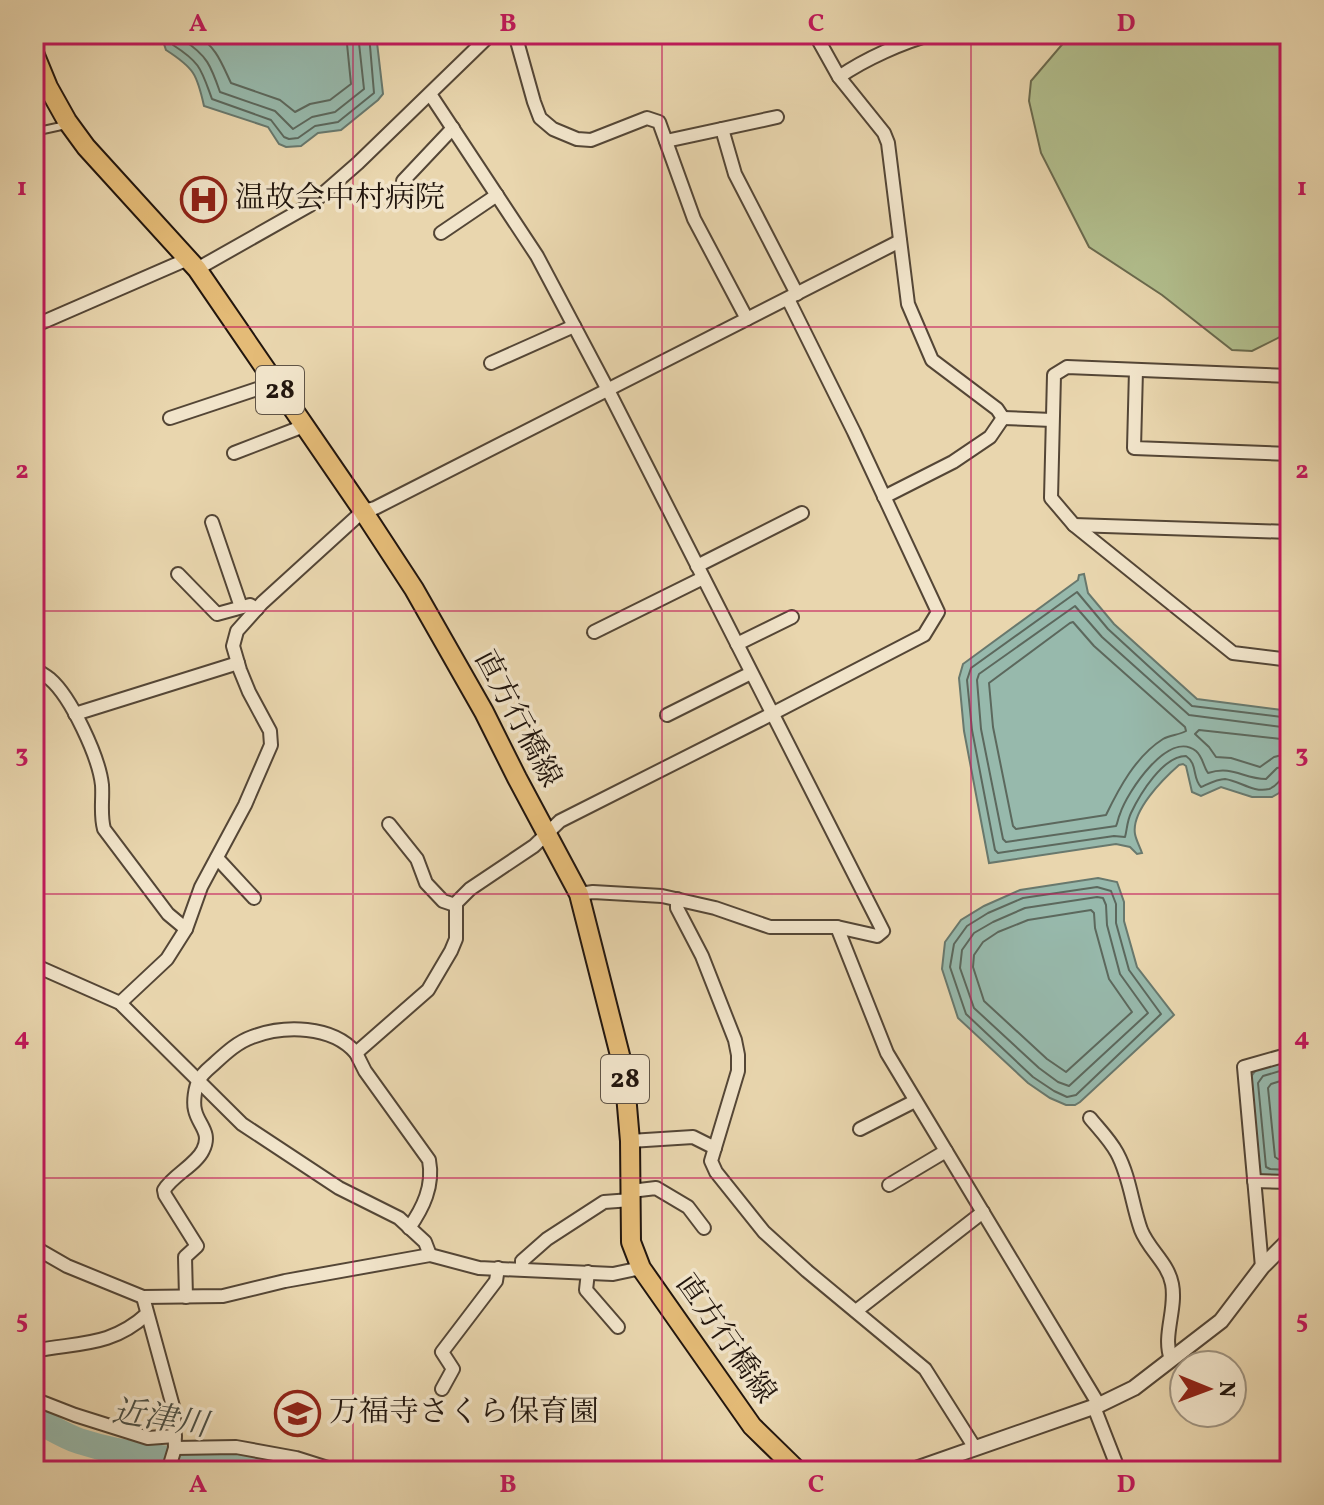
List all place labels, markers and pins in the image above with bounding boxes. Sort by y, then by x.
hospital icon: 温故会中村病院 [180,175,228,223]
place label: 温故会中村病院 [235,178,445,220]
school or university icon: 万福寺さくら保育園 [274,1389,322,1437]
place label: 万福寺さくら保育園 [329,1392,599,1434]

